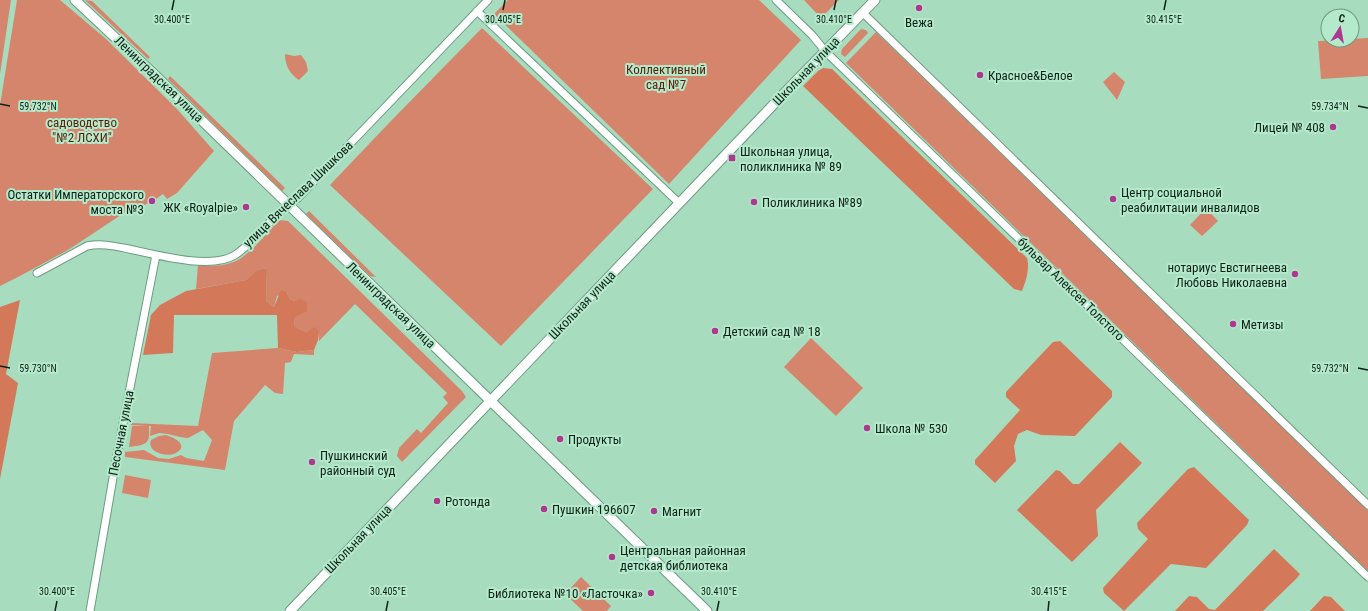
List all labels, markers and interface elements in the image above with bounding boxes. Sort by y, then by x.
marker: Вежа [914,3,924,13]
north arrow [1320,8,1360,48]
text: С [1337,12,1346,26]
text: 30.400°E [154,14,190,25]
text: 30.405°E [485,14,521,25]
text: 30.410°E [816,14,852,25]
text: 30.415°E [1146,14,1182,25]
place label: Вежа [905,15,933,30]
street label: Ленинградская улица [112,33,206,125]
street label: Школьная улица [770,34,842,108]
park label: Коллективный сад №7 [626,62,706,92]
place label: Красное&Белое [988,68,1073,83]
marker: Красное&Белое [975,70,985,80]
text: 59.732°N [19,101,57,112]
text: 59.734°N [1311,101,1349,112]
park label: садоводство "№2 ЛСХИ" [47,115,117,145]
place label: Лицей № 408 [1254,120,1325,135]
marker: Лицей № 408 [1328,122,1338,132]
street label: улица Вячеслава Шишкова [240,138,356,250]
place label: Школьная улица, поликлиника № 89 [740,144,842,174]
marker: Школьная улица, поликлиника № 89 [727,153,737,163]
place label: Центр социальной реабилитации инвалидов [1121,185,1260,215]
place label: Остатки Императорского моста №3 [7,187,144,217]
marker: Центр социальной реабилитации инвалидов [1108,194,1118,204]
place label: Поликлиника №89 [762,195,862,210]
marker: Остатки Императорского моста №3 [147,196,157,206]
marker: Поликлиника №89 [749,197,759,207]
place label: ЖК «Royalpie» [163,200,238,215]
marker: ЖК «Royalpie» [241,202,251,212]
street label: бульвар Алексея Толстого [1015,234,1127,344]
street label: Ленинградская улица [344,259,438,351]
place label: нотариус Евстигнеева Любовь Николаевна [1167,260,1287,290]
street label: Школьная улица [546,268,618,342]
marker: нотариус Евстигнеева Любовь Николаевна [1290,269,1300,279]
place label: Метизы [1241,317,1284,332]
marker: Метизы [1228,319,1238,329]
place label: Детский сад № 18 [723,324,821,339]
marker: Детский сад № 18 [710,326,720,336]
text: 59.730°N [19,363,57,374]
text: 59.732°N [1311,363,1349,374]
street label: Песочная улица [105,389,137,477]
place label: Школа № 530 [875,421,948,436]
marker: Школа № 530 [862,423,872,433]
place label: Продукты [568,432,622,447]
marker: Продукты [555,434,565,444]
place label: Пушкинский районный суд [320,448,396,478]
marker: Пушкинский районный суд [307,457,317,467]
place label: Ротонда [445,494,490,509]
marker: Ротонда [432,496,442,506]
street label: Школьная улица [322,502,394,576]
place label: Пушкин 196607 [552,502,636,517]
marker: Пушкин 196607 [539,504,549,514]
place label: Магнит [662,504,702,519]
marker: Магнит [649,506,659,516]
place label: Центральная районная детская библиотека [620,543,746,573]
marker: Центральная районная детская библиотека [607,552,617,562]
text: 30.400°E [39,586,75,597]
text: 30.405°E [370,586,406,597]
place label: Библиотека №10 «Ласточка» [488,586,643,601]
text: 30.410°E [701,586,737,597]
text: 30.415°E [1031,586,1067,597]
marker: Библиотека №10 «Ласточка» [646,588,656,598]

